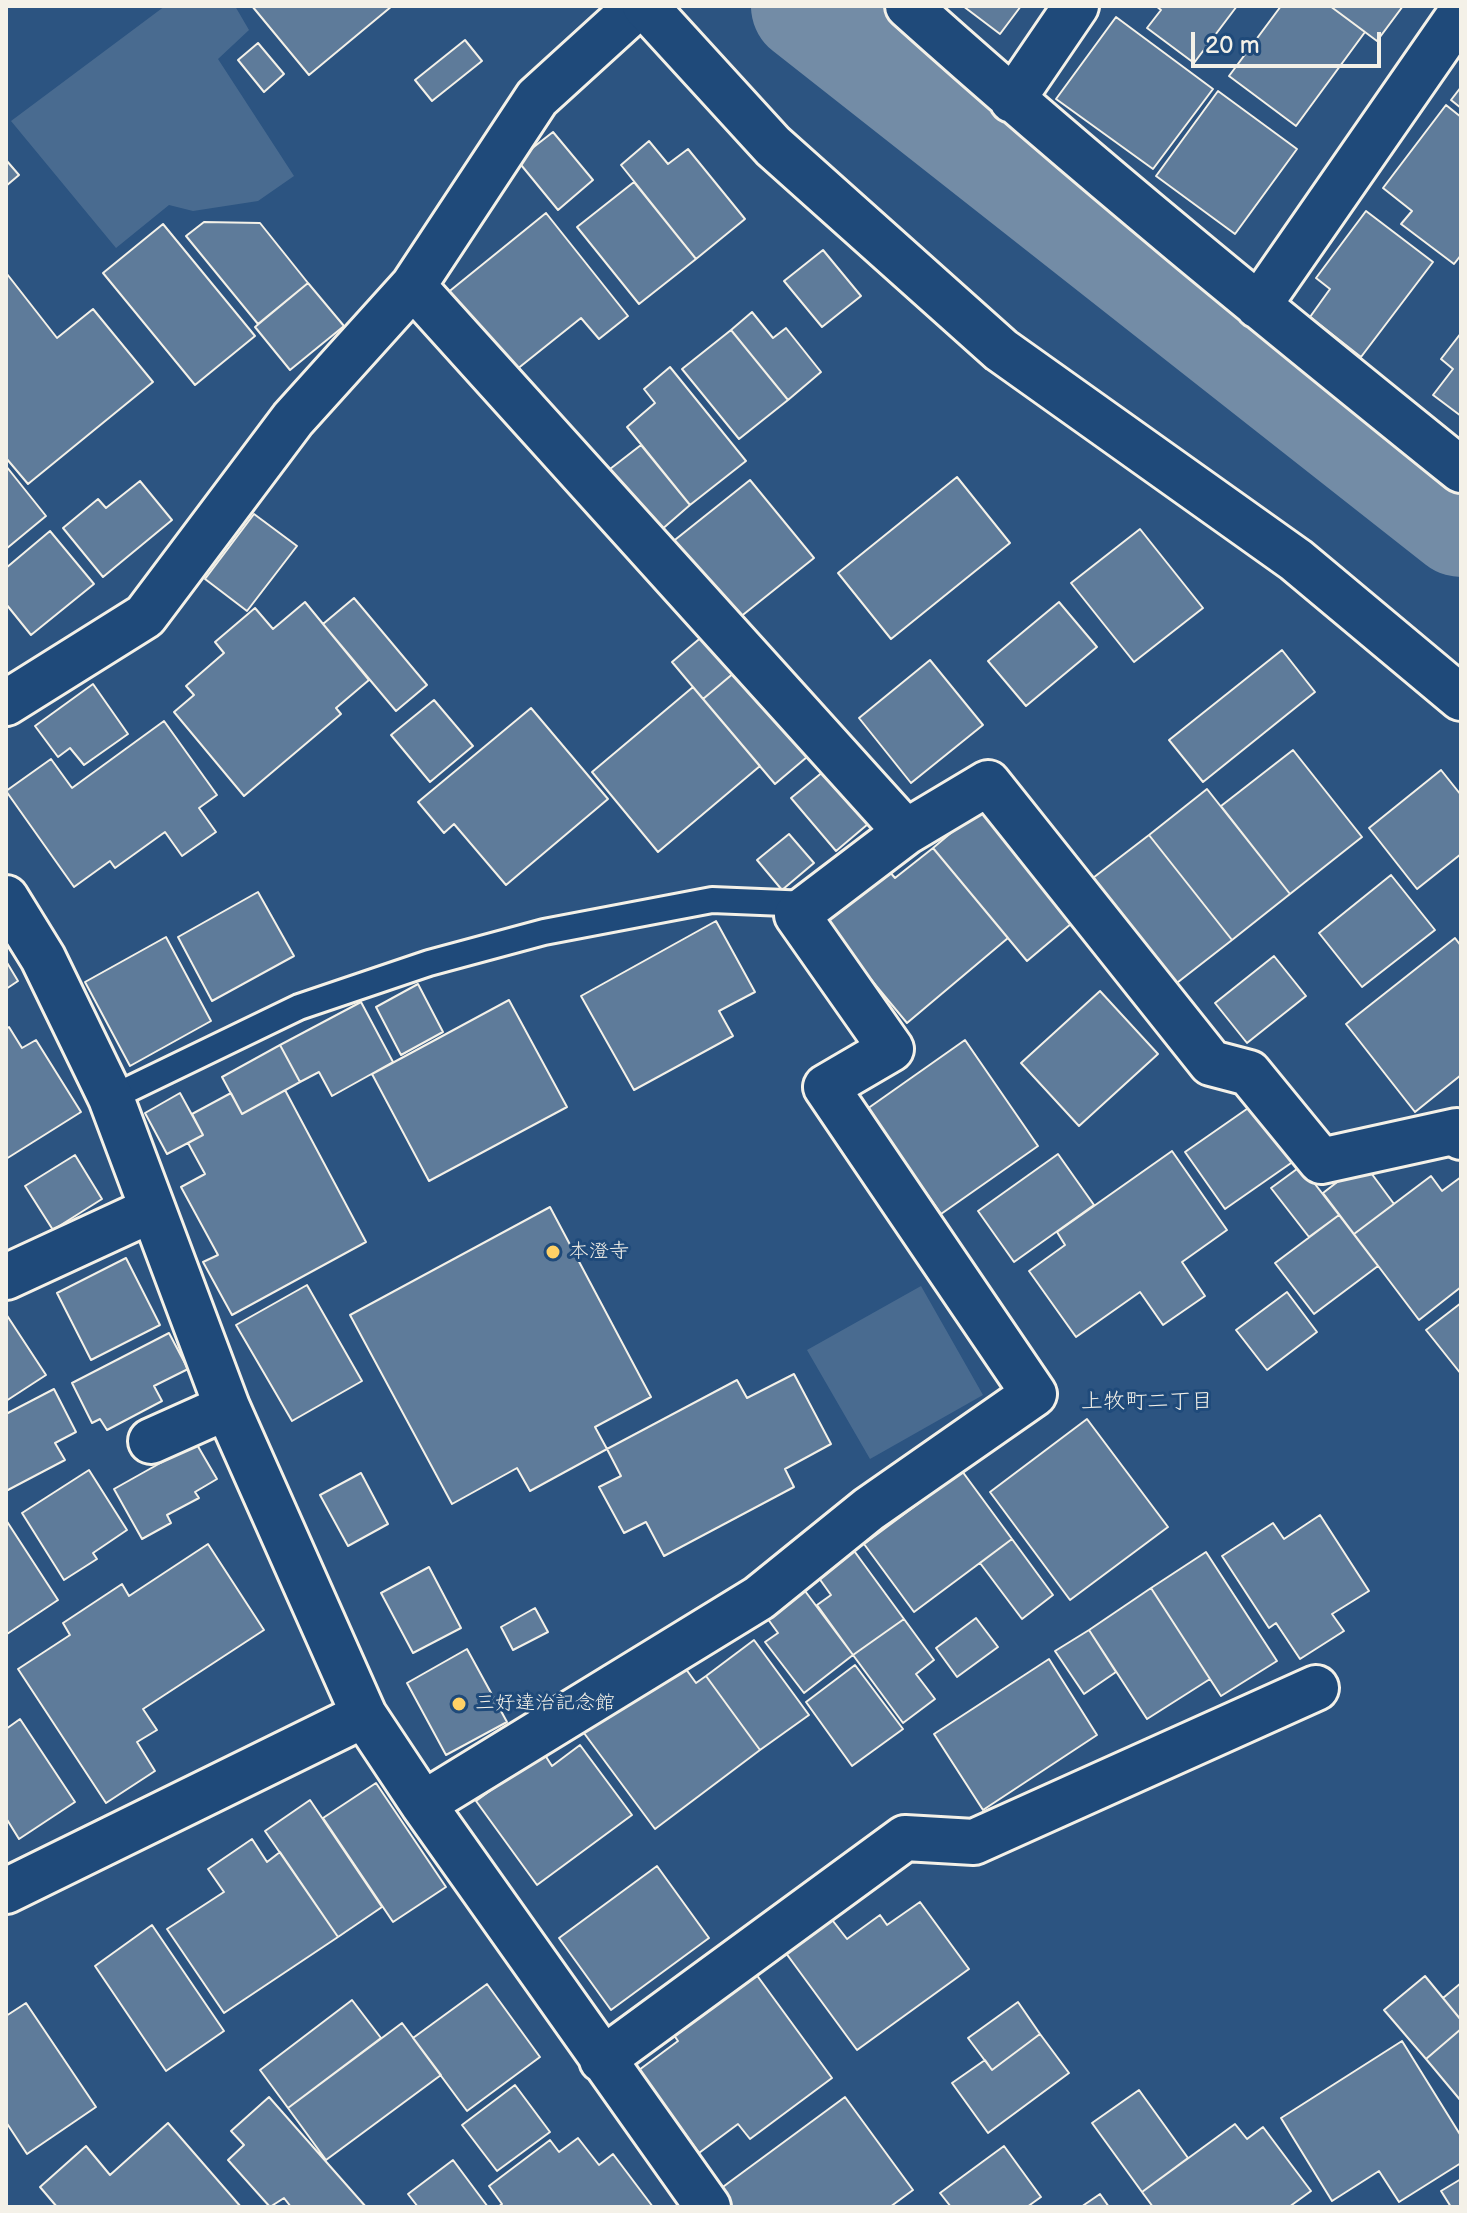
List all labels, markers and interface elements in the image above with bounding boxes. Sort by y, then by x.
scale bar [1195,16,1385,66]
text: 20 m [1205,31,1260,60]
place label: 本澄寺 [569,1240,629,1264]
marker: 本澄寺 [544,1243,562,1261]
district label: 上牧町二丁目 [1081,1389,1213,1415]
place label: 三好達治記念館 [475,1692,615,1716]
marker: 三好達治記念館 [450,1695,468,1713]

